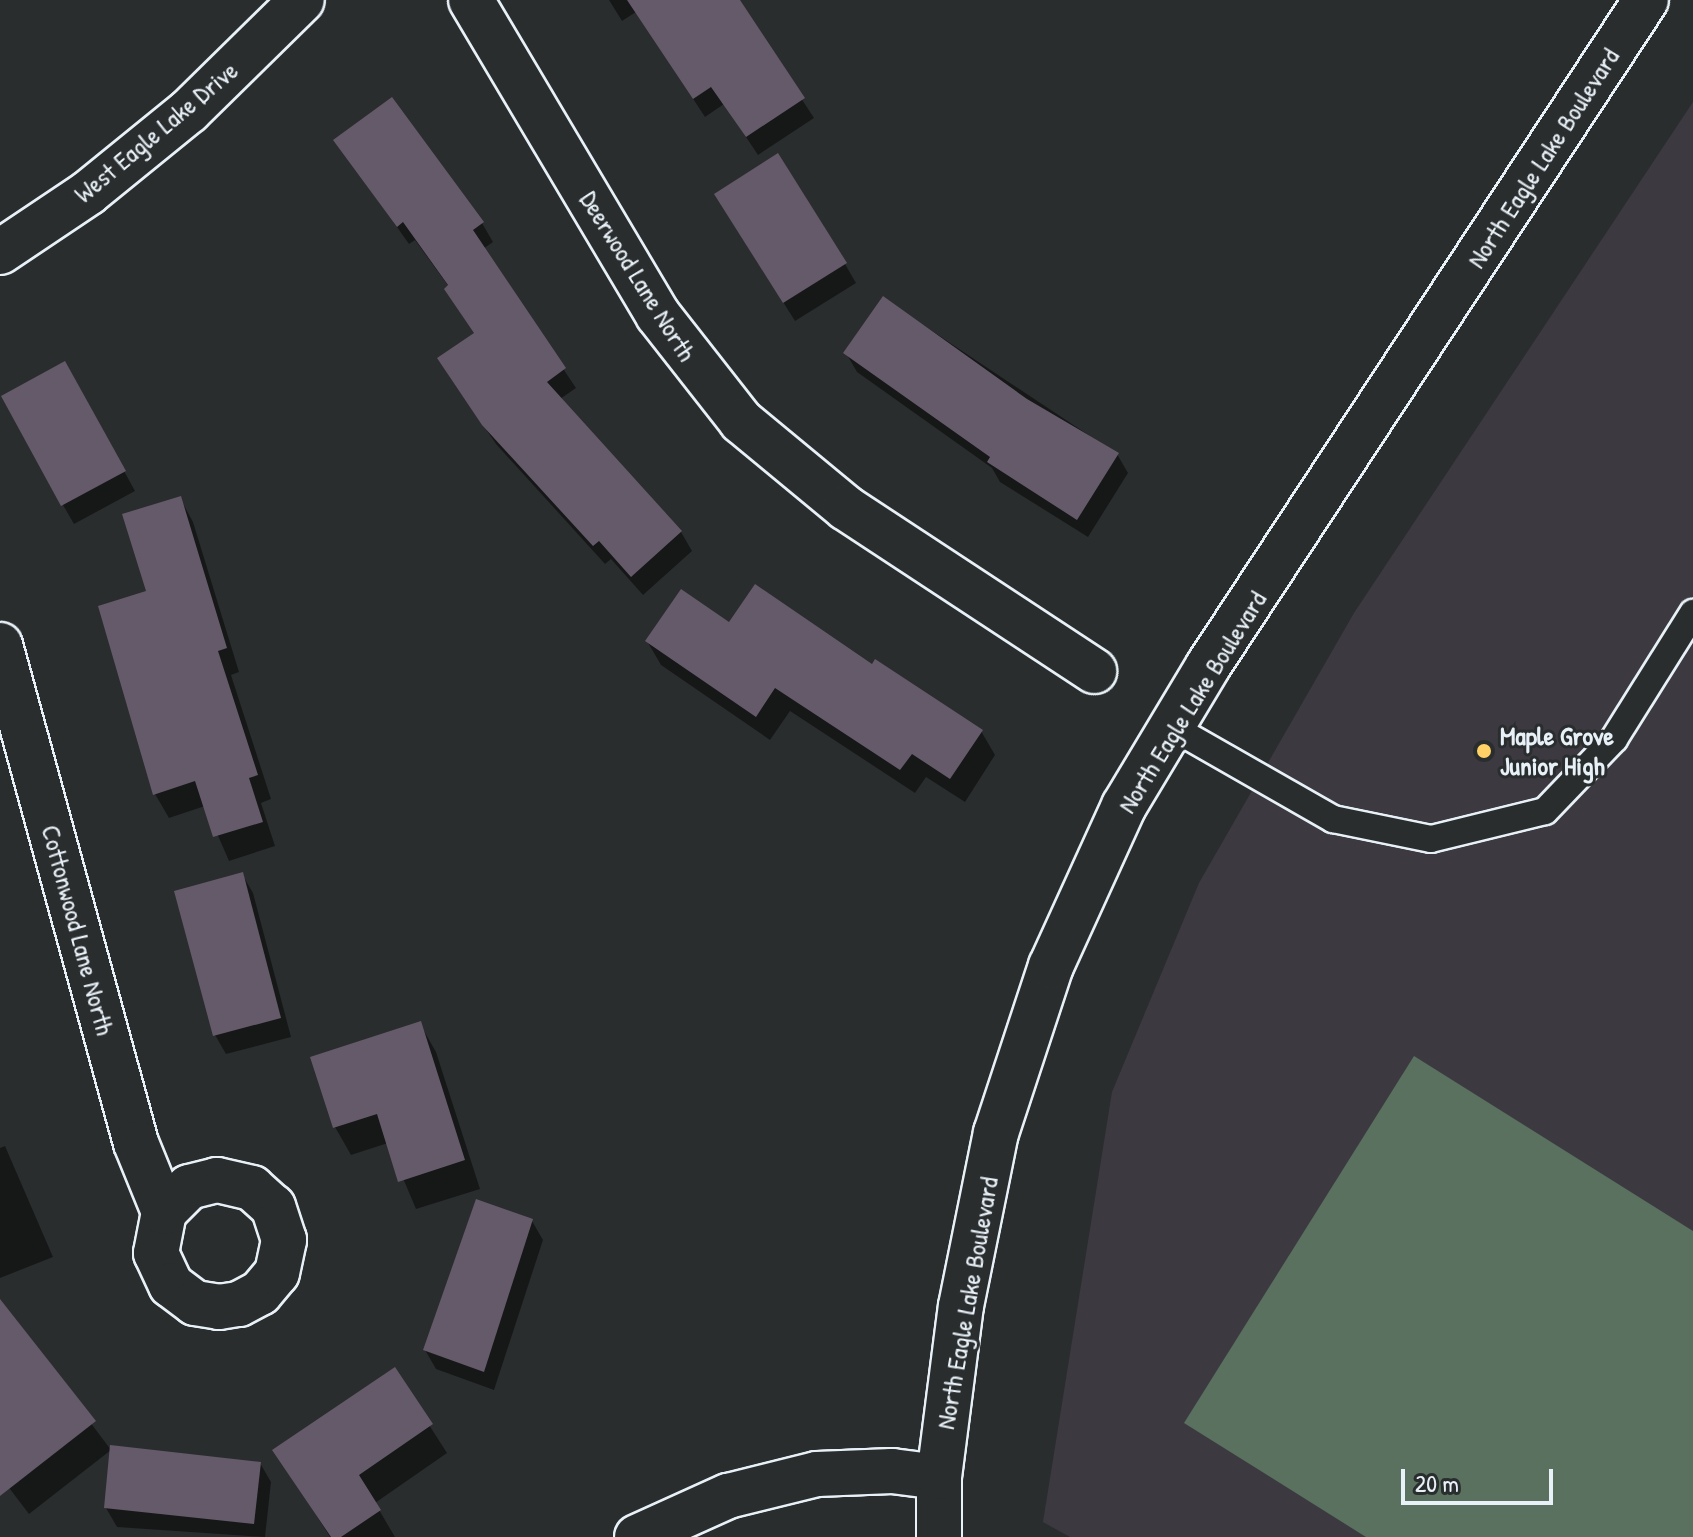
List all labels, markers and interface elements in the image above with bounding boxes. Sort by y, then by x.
street label: North Eagle Lake Boulevard [1460,42,1626,274]
street label: West Eagle Lake Drive [68,55,244,209]
street label: Deerwood Lane North [573,185,703,367]
street label: North Eagle Lake Boulevard [1111,585,1273,819]
place label: Maple Grove Junior High [1500,720,1614,782]
marker: Maple Grove Junior High [1475,742,1493,760]
street label: Cottonwood Lane North [35,822,121,1038]
street label: North Eagle Lake Boulevard [929,1174,1005,1432]
scale bar [1405,1453,1557,1503]
text: 20 m [1415,1467,1459,1499]

